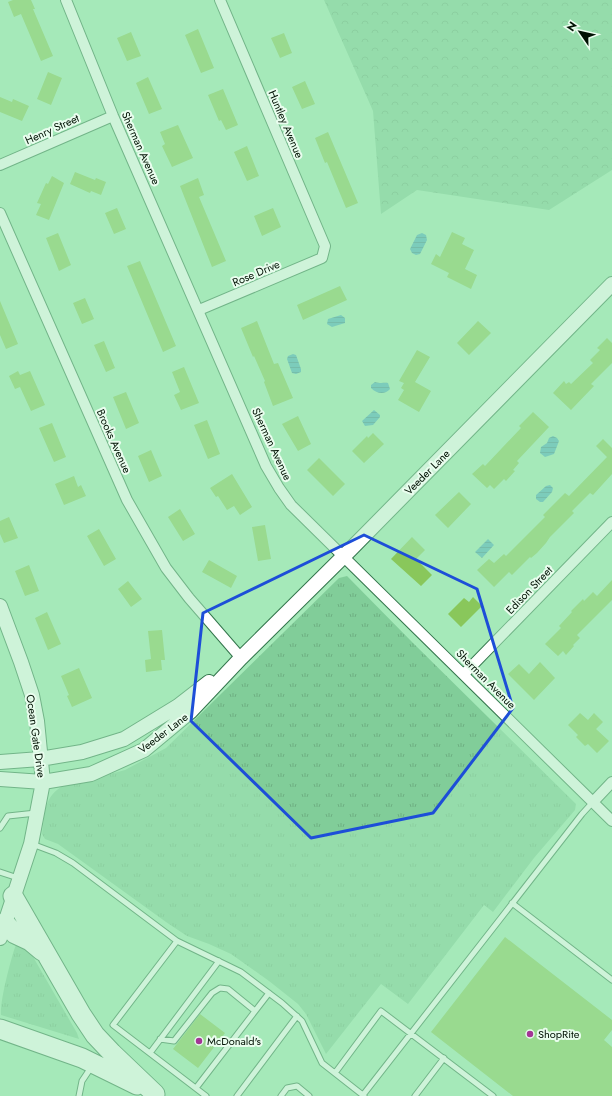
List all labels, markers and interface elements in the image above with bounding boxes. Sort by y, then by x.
north arrow [560,12,600,52]
text: N [563,18,581,35]
street label: Huntley Avenue [264,88,308,161]
street label: Sherman Avenue [118,109,164,187]
street label: Henry Street [22,110,82,148]
street label: Rose Drive [230,256,282,290]
street label: Sherman Avenue [248,405,296,483]
street label: Brooks Avenue [93,406,135,476]
street label: Veeder Lane [401,445,454,498]
street label: Edison Street [502,562,556,617]
street label: Sherman Avenue [453,646,520,713]
street label: Ocean Gate Drive [22,693,50,779]
street label: Veeder Lane [135,709,191,757]
place label: ShopRite [538,1026,580,1042]
marker: ShopRite [525,1029,535,1039]
place label: McDonald's [207,1033,262,1049]
marker: McDonald's [194,1036,204,1046]

